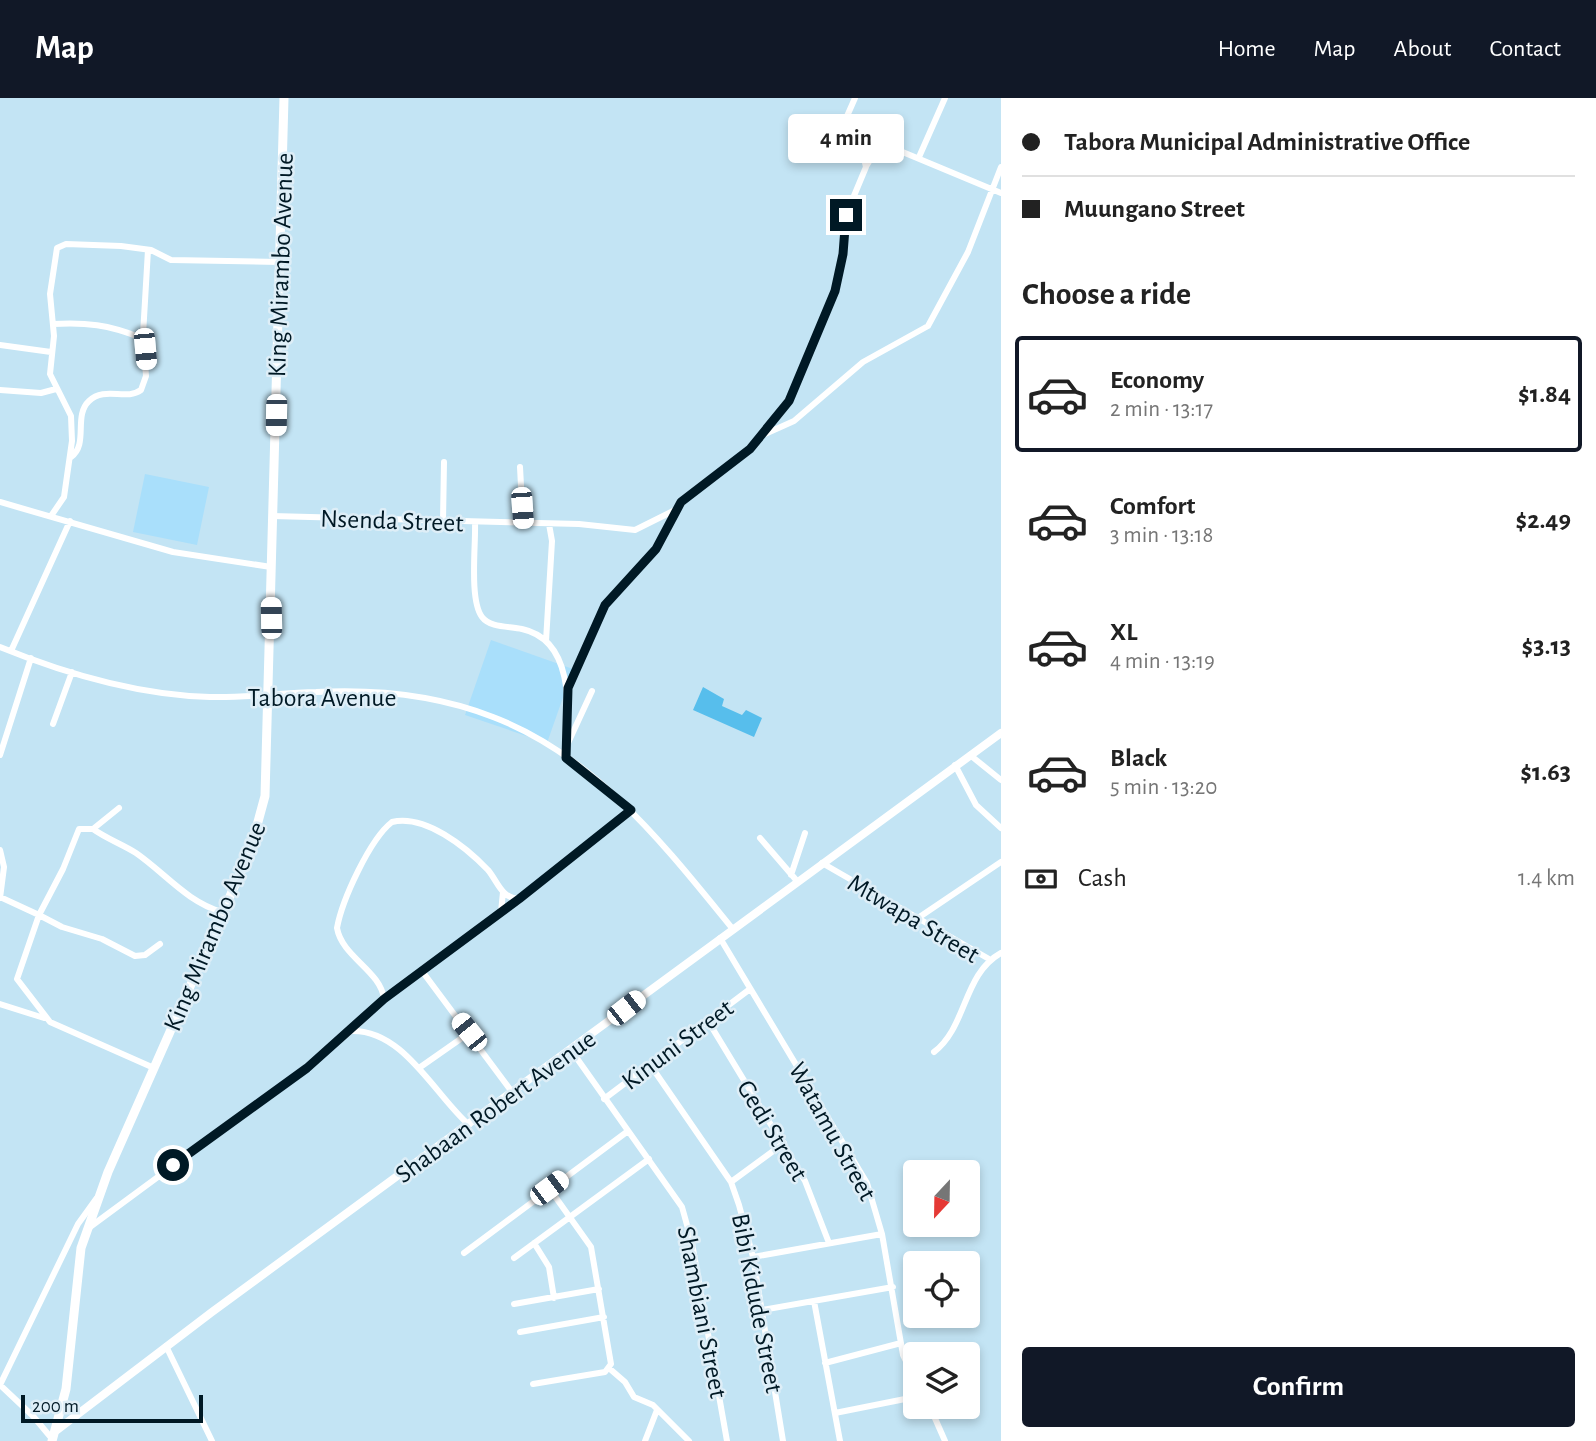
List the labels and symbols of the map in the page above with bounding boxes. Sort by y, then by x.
callout: 4 min [788,114,904,162]
street label: King Mirambo Avenue [264,152,298,378]
route end [830,199,862,231]
car [133,327,158,371]
car [266,394,287,436]
car [511,486,534,530]
street label: Nsenda Street [320,506,464,536]
car [261,597,282,639]
street label: Tabora Avenue [247,685,397,711]
street label: King Mirambo Avenue [159,818,271,1035]
street label: Mtwapa Street [843,870,984,968]
car [603,987,650,1029]
street label: Kinuni Street [617,995,738,1095]
car [448,1009,491,1055]
street label: Shabaan Robert Avenue [391,1026,601,1188]
street label: Watamu Street [784,1058,881,1205]
street label: Gedi Street [732,1076,812,1185]
route start [157,1149,189,1181]
north arrow [903,1160,980,1237]
car [526,1167,573,1209]
street label: Bibi Kidude Street [727,1211,787,1395]
street label: Shambiani Street [673,1224,731,1400]
scale bar [21,1392,203,1424]

